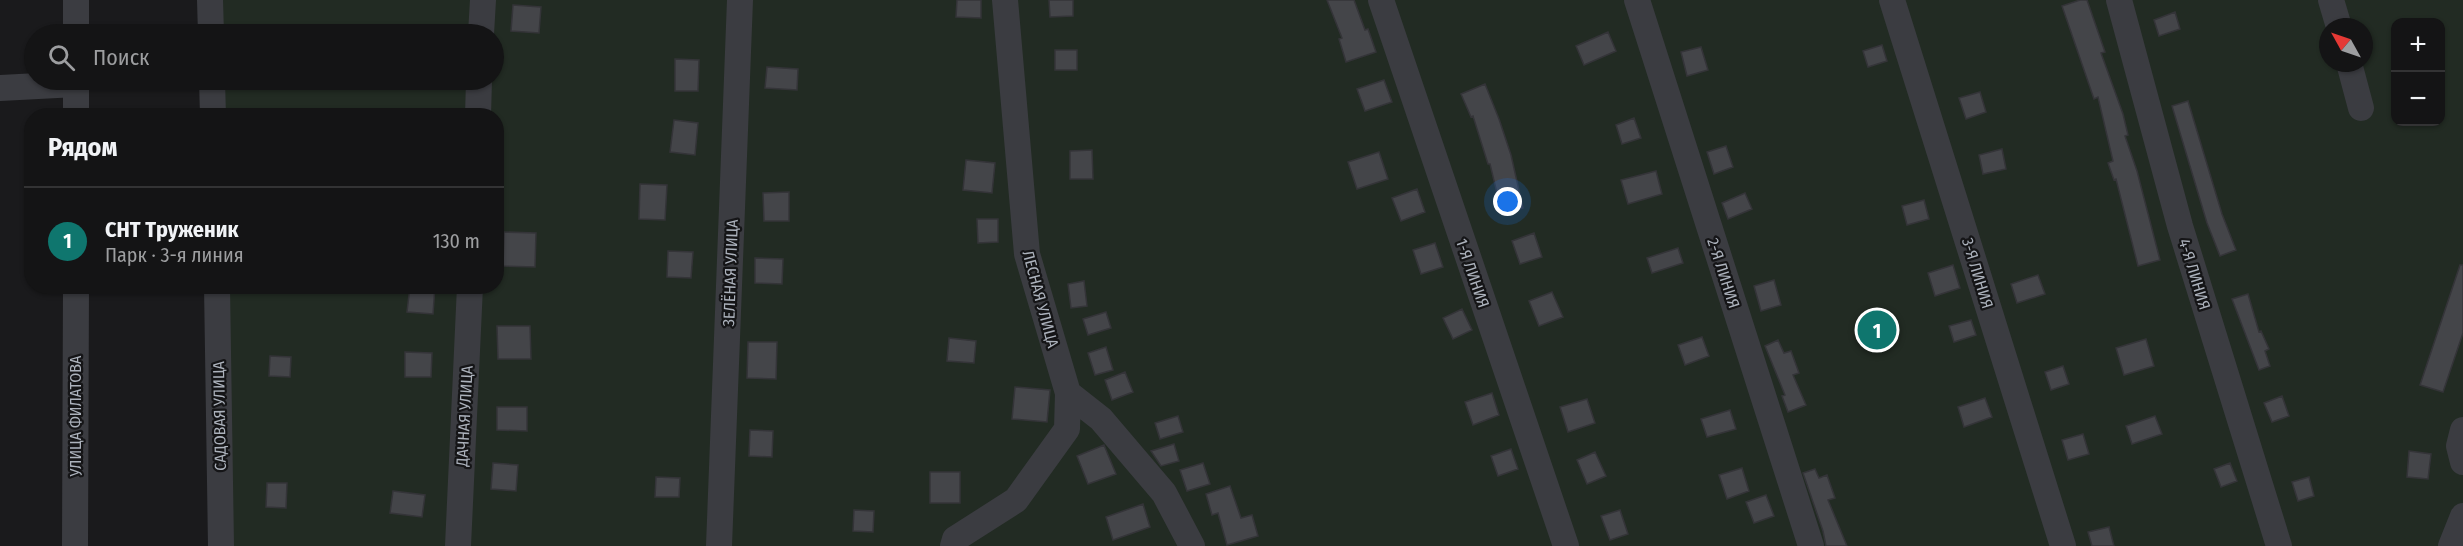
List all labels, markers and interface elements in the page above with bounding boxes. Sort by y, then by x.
north arrow [2319,18,2373,72]
map controls [2391,18,2445,126]
button: + [2391,18,2445,72]
search box [24,24,504,90]
icon: search [45,41,78,74]
text: Поиск [93,44,149,71]
button: − [2391,72,2445,126]
text: Рядом [48,132,117,163]
your location [1493,187,1522,216]
text: СНТ Труженик [105,216,239,243]
street label: ЗЕЛЁНАЯ УЛИЦА [719,218,742,327]
text: 1 [63,229,72,253]
text: 130 m [433,229,480,253]
street label: 1-Я ЛИНИЯ [1452,236,1493,310]
street label: 2-Я ЛИНИЯ [1703,236,1744,311]
street label: 3-Я ЛИНИЯ [1958,236,1997,311]
street label: 4-Я ЛИНИЯ [2175,236,2214,312]
text: Парк · 3-я линия [105,243,244,267]
street label: ЛЕСНАЯ УЛИЦА [1018,248,1063,350]
pin: 1 [1858,308,1896,352]
street label: УЛИЦА ФИЛАТОВА [66,355,85,477]
street label: САДОВАЯ УЛИЦА [209,360,230,471]
street label: ДАЧНАЯ УЛИЦА [452,365,477,468]

